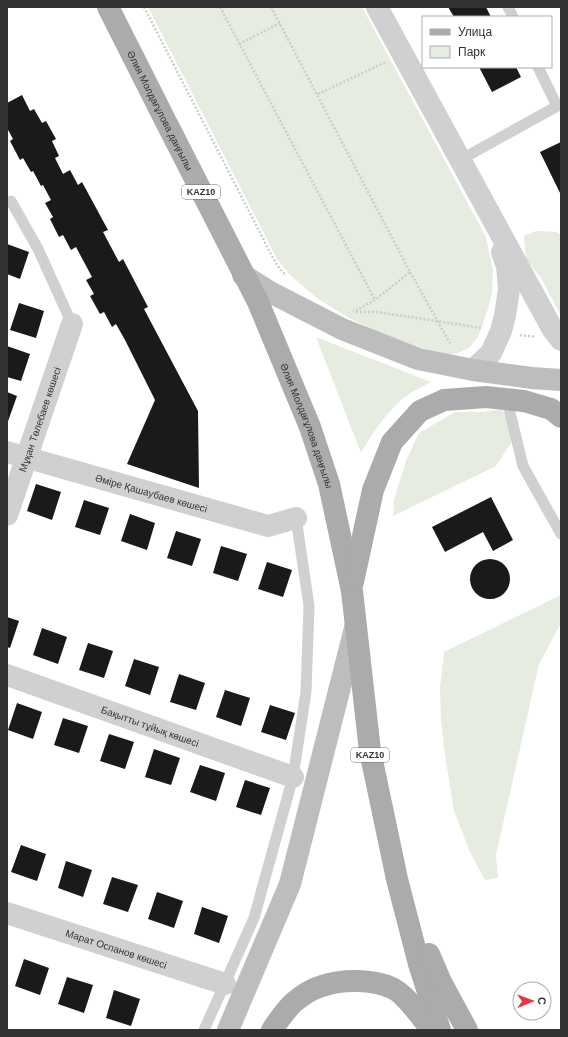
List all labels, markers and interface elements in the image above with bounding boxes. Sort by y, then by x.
legend [422,16,552,68]
text: Улица [458,25,492,39]
text: Парк [458,45,486,59]
street label: Әлия Молдағұлова даңғылы [125,49,195,172]
road number: KAZ10 [182,185,220,199]
street label: Әлия Молдағұлова даңғылы [278,362,335,489]
street label: Мұқан Төлебаев көшесі [17,366,63,473]
street label: Әміре Қашаубаев көшесі [94,472,208,515]
street label: Бақытты тұйық көшесі [100,704,200,749]
road number: KAZ10 [351,748,389,762]
street label: Марат Оспанов көшесі [64,927,168,971]
north arrow [512,981,552,1021]
text: С [536,997,548,1005]

